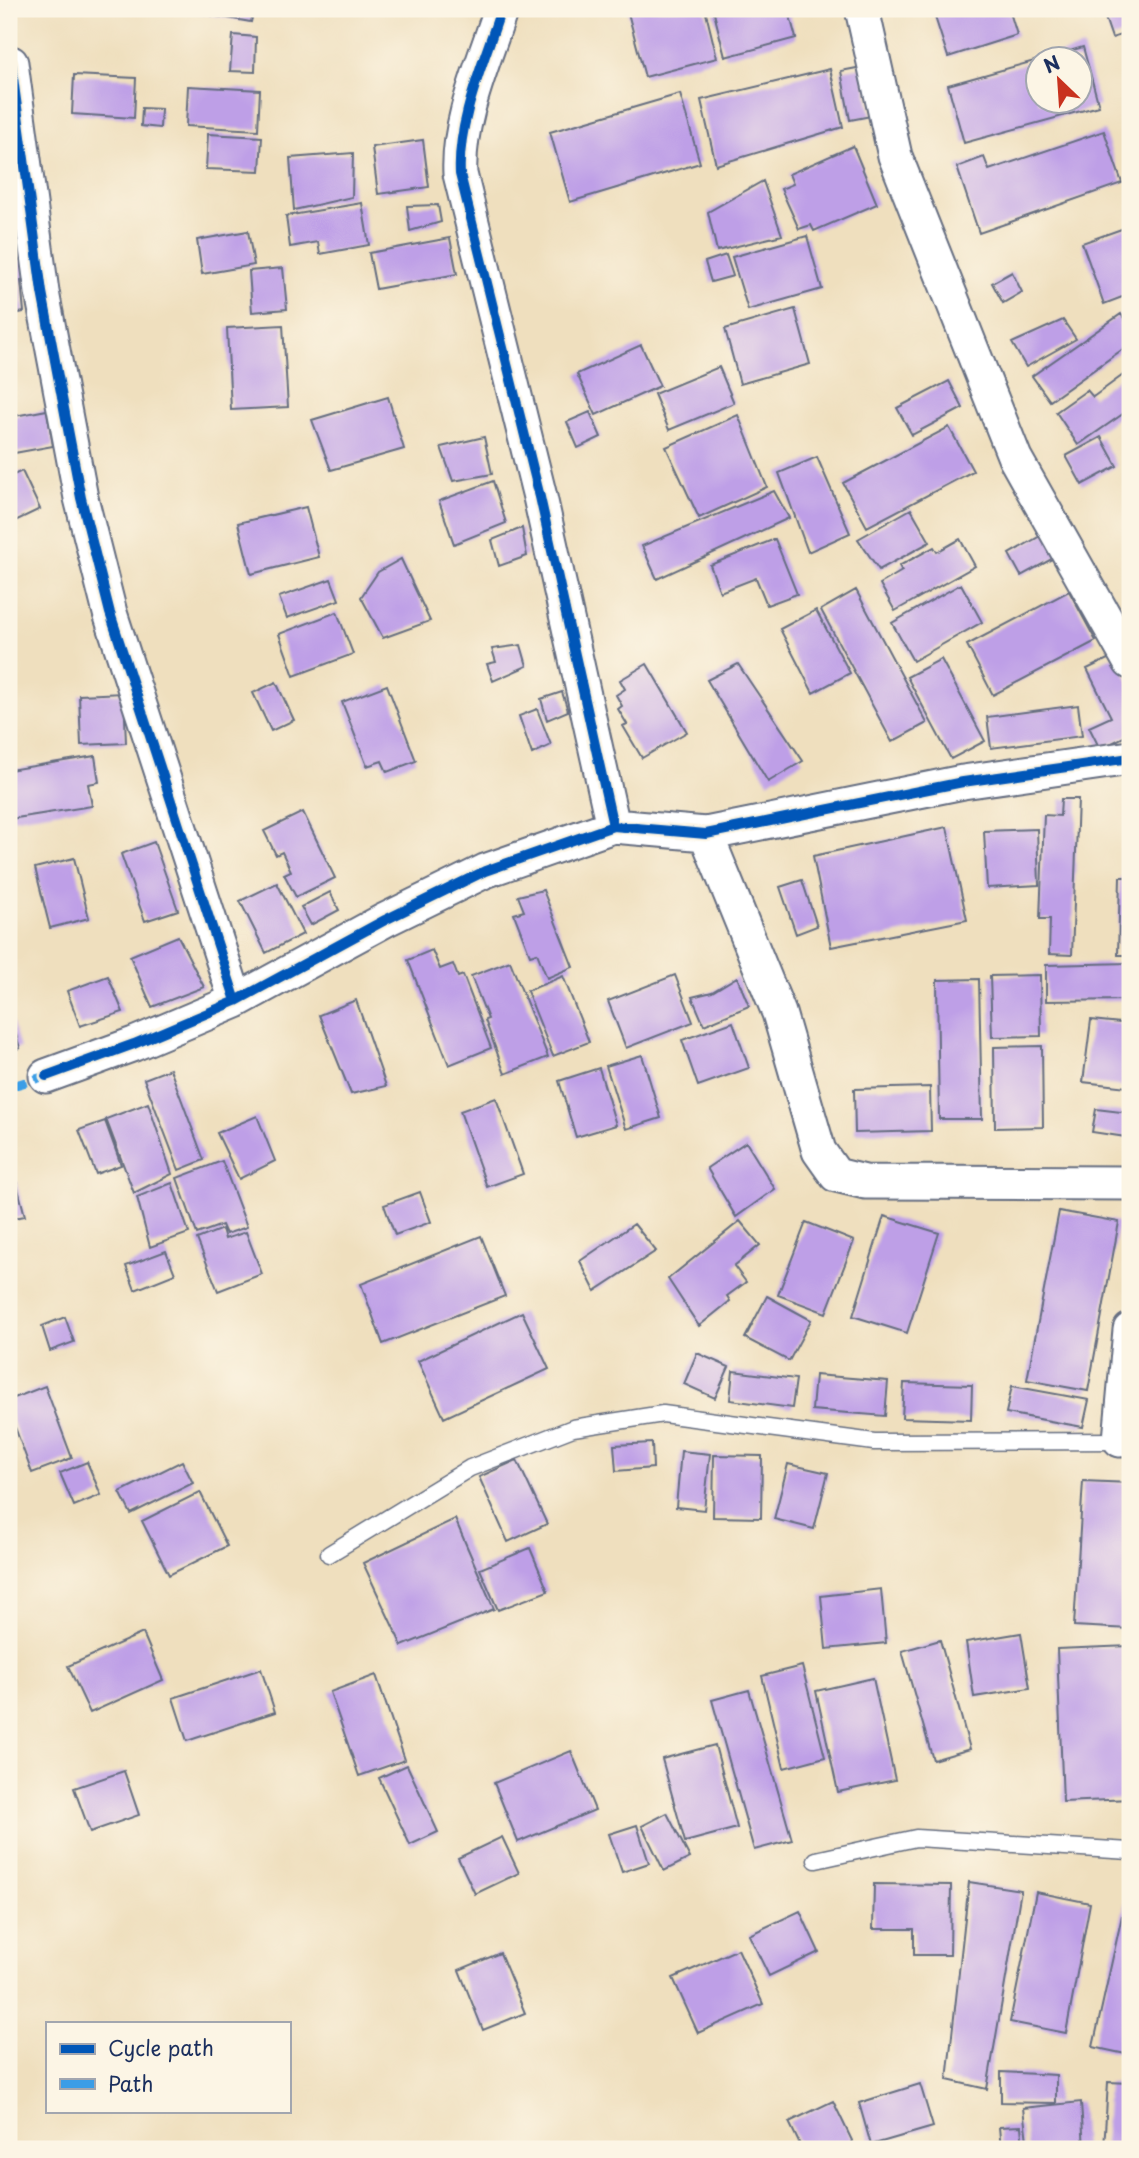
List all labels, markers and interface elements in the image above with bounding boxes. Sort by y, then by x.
north arrow [1024,46,1094,116]
text: N [1039,48,1064,80]
legend [46,2022,290,2112]
text: Cycle path [108,2031,214,2063]
text: Path [108,2067,153,2099]

